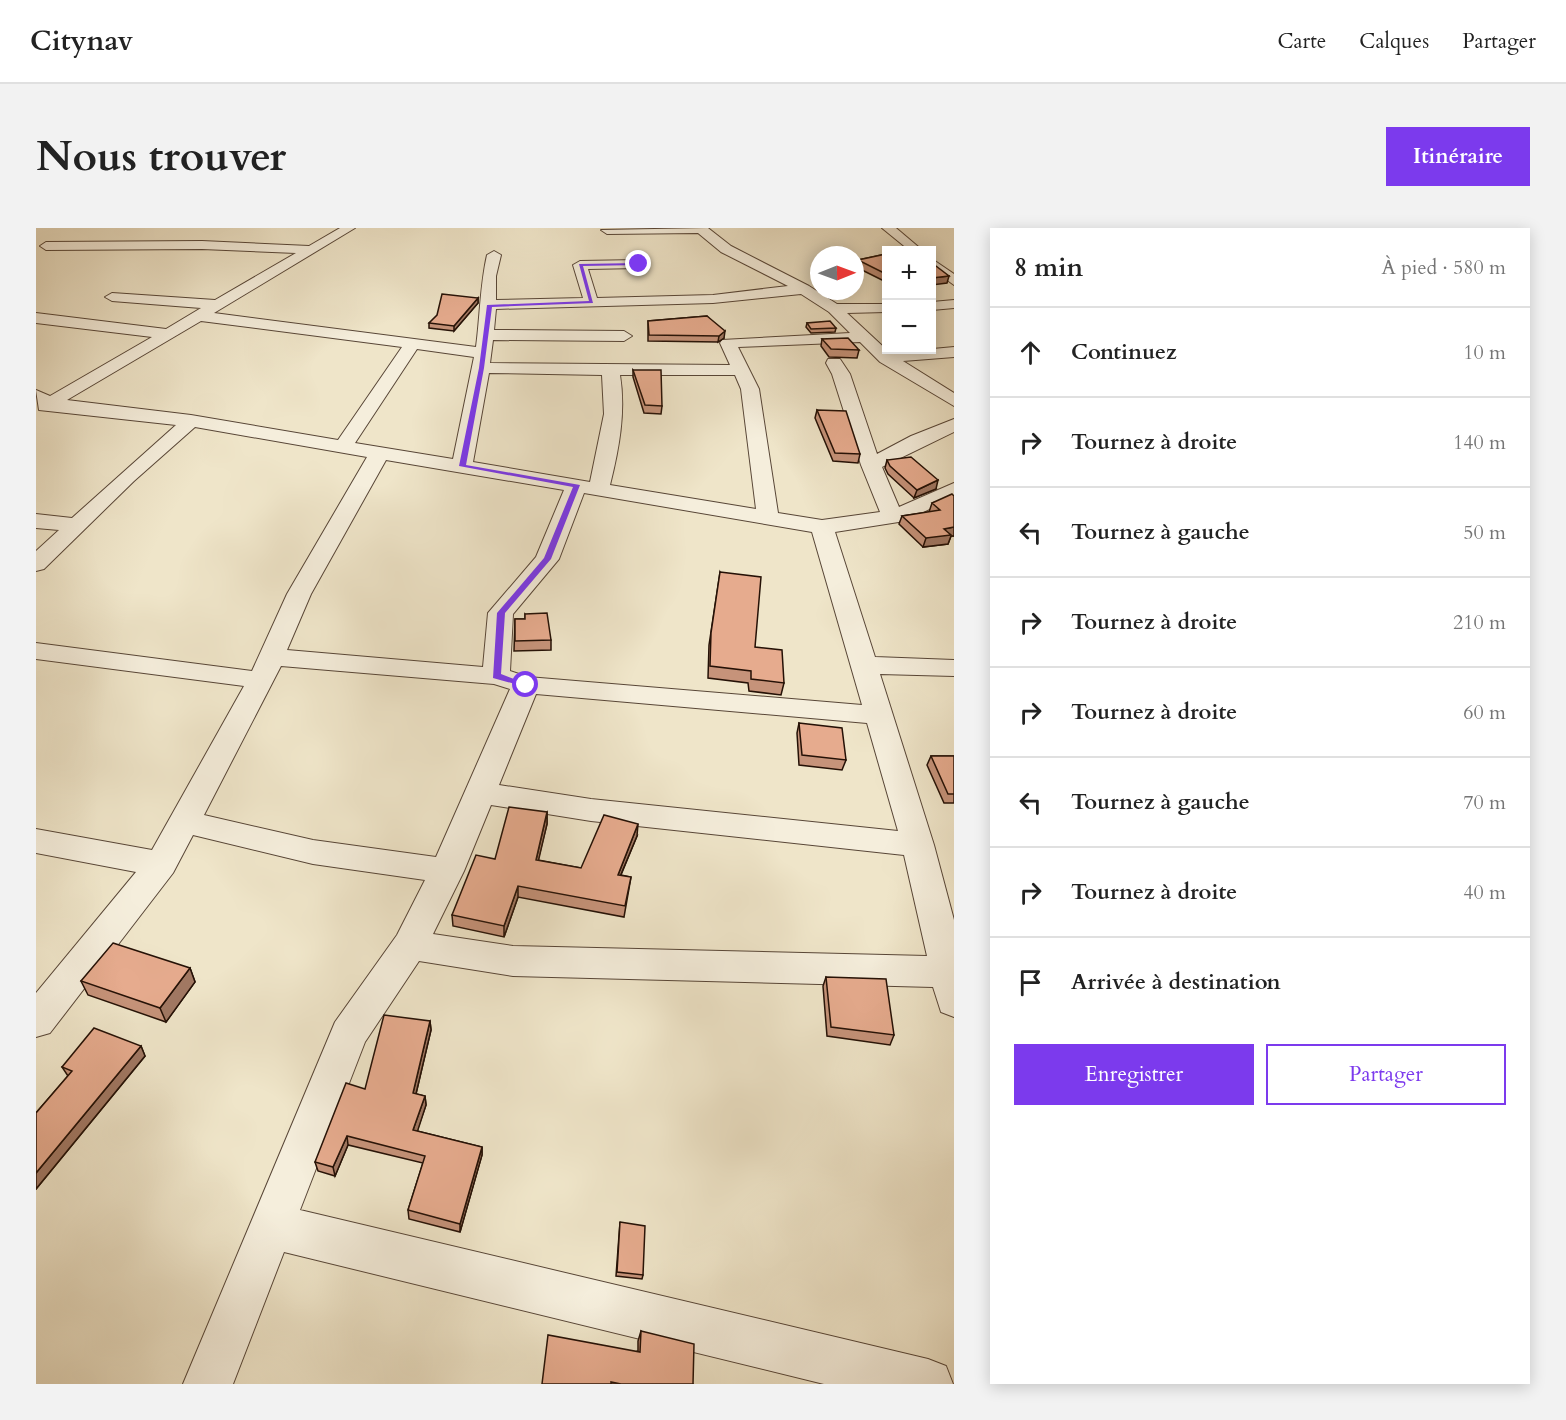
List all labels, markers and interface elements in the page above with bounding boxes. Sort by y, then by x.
text: Citynav [30,22,133,60]
text: Carte [1277,27,1326,56]
text: Calques [1359,27,1429,56]
text: Partager [1462,27,1536,56]
button: Itinéraire [1386,127,1530,186]
text: Nous trouver [36,128,286,185]
north arrow [810,246,864,300]
map controls [882,246,936,354]
button: + [882,246,936,300]
route end [625,250,651,276]
text: 8 min [1014,250,1083,285]
text: À pied · 580 m [1382,254,1506,281]
button: − [882,300,936,354]
icon: ahead [1014,336,1047,369]
text: Continuez [1071,337,1177,367]
text: 10 m [1463,339,1506,366]
icon: right [1014,426,1047,459]
text: Tournez à droite [1071,427,1237,457]
text: 140 m [1453,429,1506,456]
icon: left [1014,516,1047,549]
text: Tournez à gauche [1071,517,1250,547]
text: 50 m [1463,519,1506,546]
icon: right [1014,606,1047,639]
text: Tournez à droite [1071,607,1237,637]
text: 210 m [1453,609,1506,636]
route start [512,671,538,697]
icon: right [1014,696,1047,729]
text: Tournez à droite [1071,697,1237,727]
text: 60 m [1463,699,1506,726]
icon: left [1014,786,1047,819]
text: Tournez à gauche [1071,787,1250,817]
text: 70 m [1463,789,1506,816]
icon: right [1014,876,1047,909]
text: Tournez à droite [1071,877,1237,907]
text: 40 m [1463,879,1506,906]
icon: arrive [1014,966,1047,999]
text: Arrivée à destination [1071,967,1281,997]
button: Enregistrer [1014,1044,1254,1105]
button: Partager [1266,1044,1506,1105]

